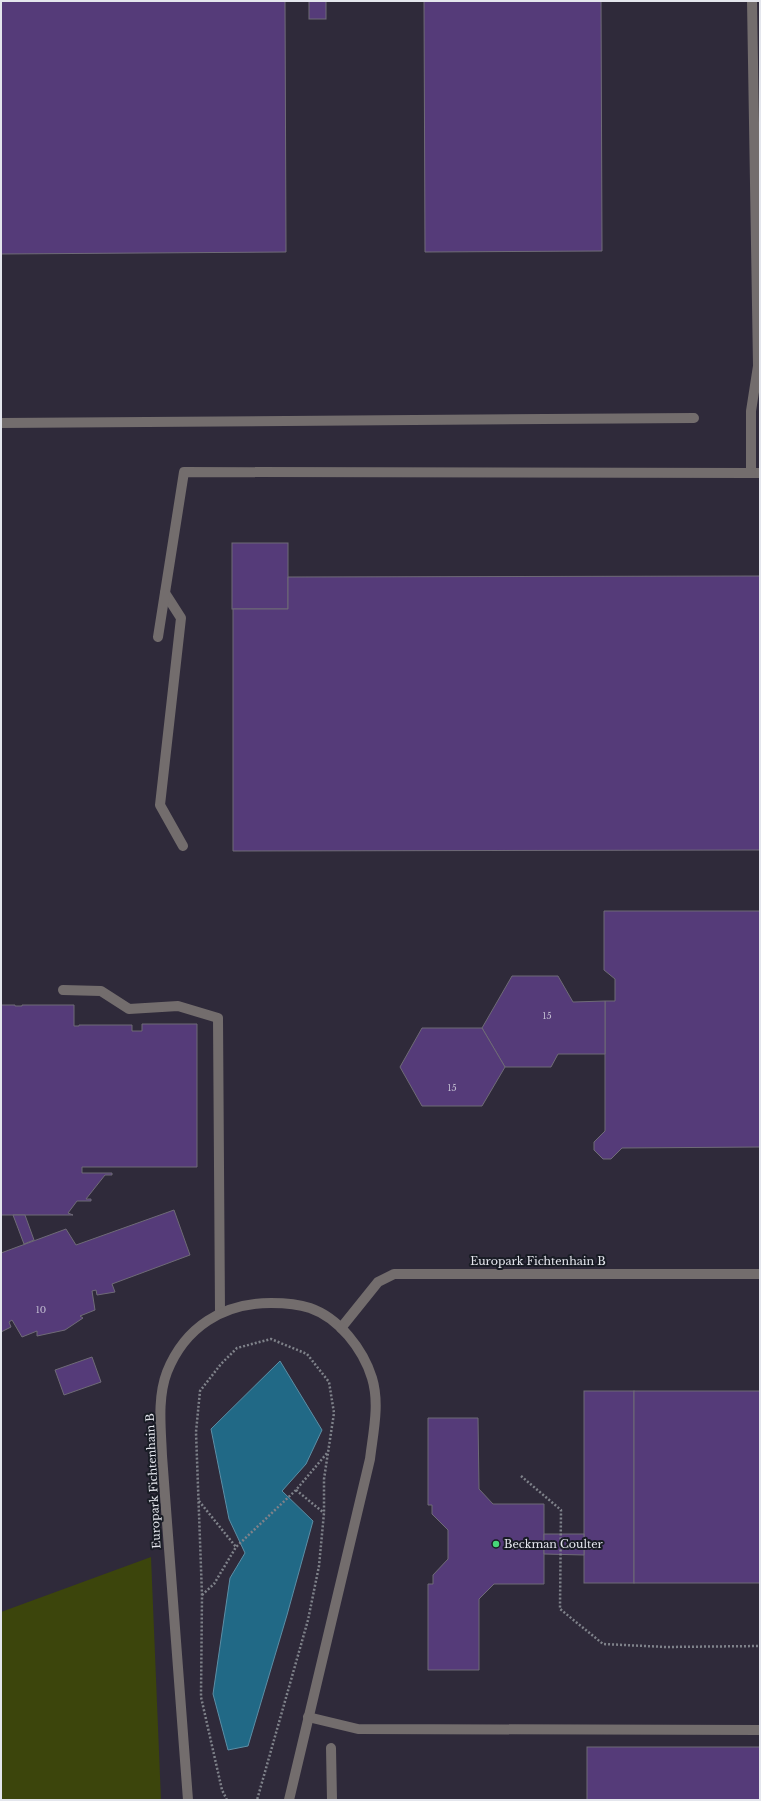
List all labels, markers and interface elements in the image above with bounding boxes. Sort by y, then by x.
house number: 15 [542,1010,552,1021]
house number: 15 [447,1082,457,1093]
street label: Europark Fichtenhain B [470,1254,606,1268]
house number: 10 [36,1304,46,1315]
street label: Europark Fichtenhain B [142,1413,164,1549]
place label: Beckman Coulter [504,1537,603,1551]
marker: Beckman Coulter [491,1539,501,1549]

